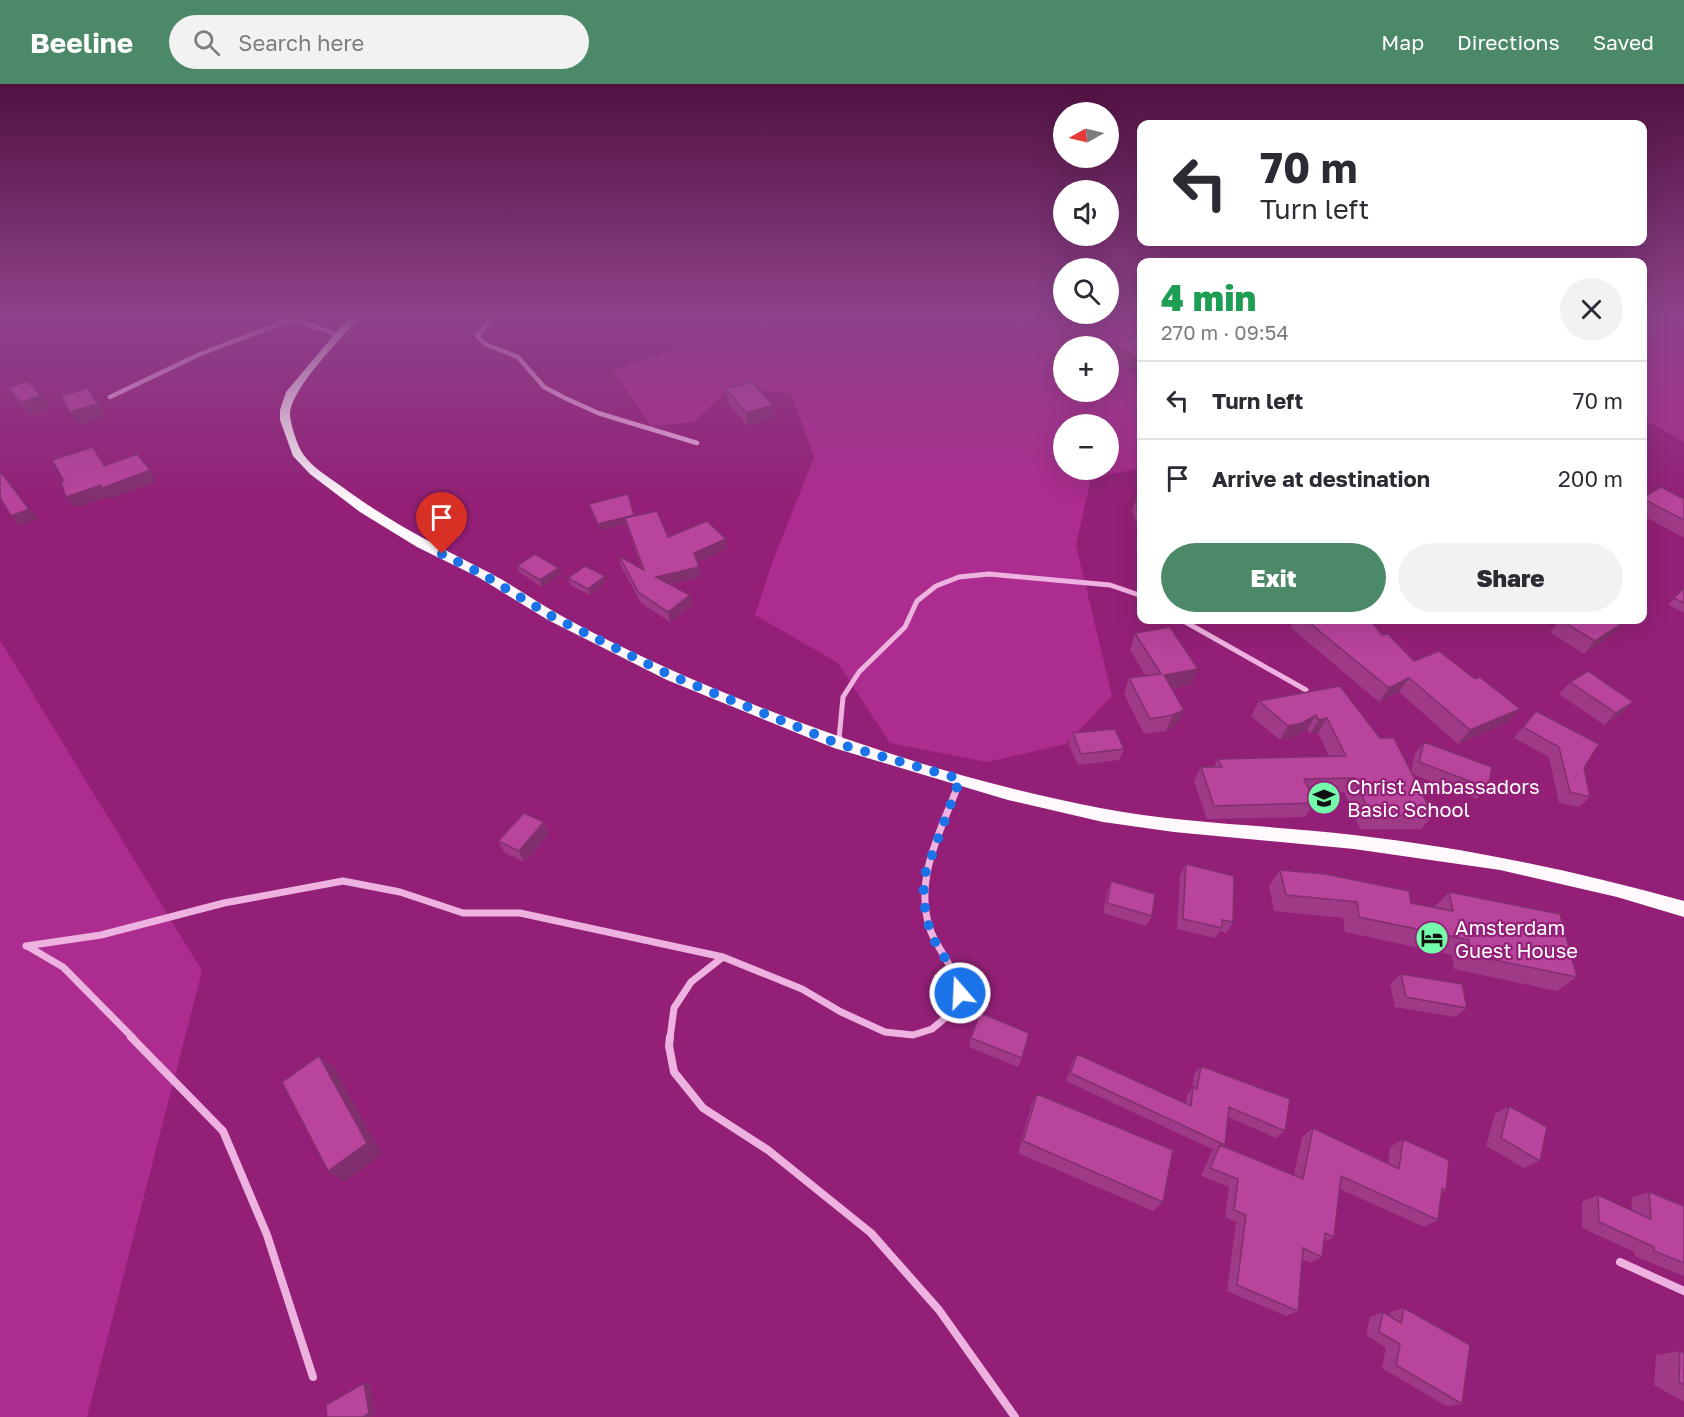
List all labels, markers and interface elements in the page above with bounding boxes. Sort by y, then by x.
search box [169,15,589,69]
text: Beeline [30,26,133,59]
icon: search [190,26,223,59]
text: Search here [238,29,364,56]
text: Map [1381,29,1424,55]
text: Directions [1457,29,1560,55]
text: Saved [1593,29,1654,55]
north arrow [1053,102,1119,168]
map controls [1053,102,1119,480]
text: 70 m [1260,142,1357,192]
icon: left [1161,144,1239,222]
button: sound [1053,180,1119,246]
text: Turn left [1260,193,1369,225]
button: search [1053,258,1119,324]
text: 4 min [1161,276,1256,319]
button: close [1560,278,1623,341]
text: 270 m · 09:54 [1161,320,1289,344]
button: + [1053,336,1119,402]
icon: left [1161,384,1194,417]
text: Turn left [1212,387,1303,414]
text: 70 m [1573,387,1623,414]
button: − [1053,414,1119,480]
icon: arrive [1161,462,1194,495]
text: Arrive at destination [1212,465,1430,492]
text: 200 m [1558,465,1623,492]
pin [416,492,467,554]
icon: arrive [425,501,458,534]
button: Exit [1161,543,1386,612]
button: Share [1398,543,1623,612]
place label: Christ Ambassadors Basic School [1347,774,1540,821]
school or university icon: Christ Ambassadors Basic School [1306,780,1342,816]
place label: Amsterdam Guest House [1455,915,1578,962]
hotel icon: Amsterdam Guest House [1414,920,1450,956]
position arrow [928,961,992,1025]

